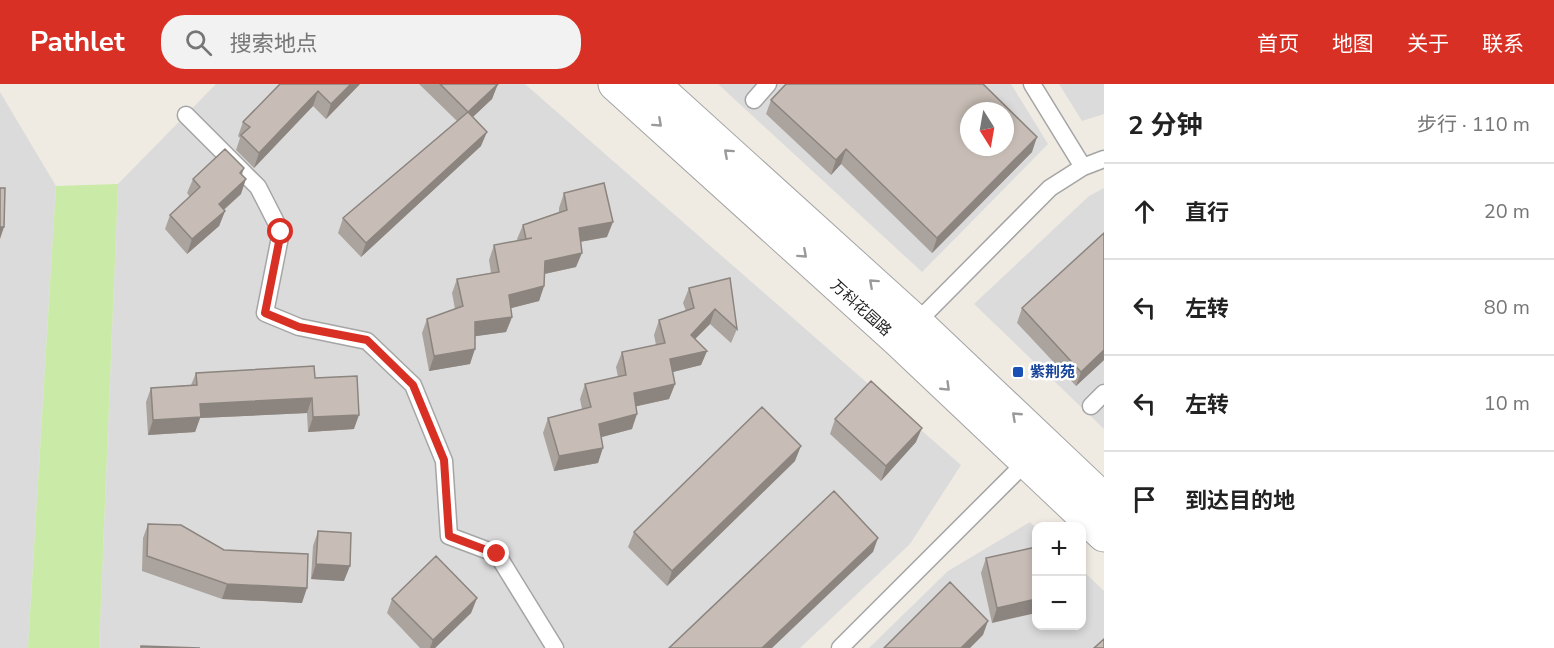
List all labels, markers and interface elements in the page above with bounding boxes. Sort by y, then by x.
search box [161,15,581,69]
text: Pathlet [30,23,125,61]
icon: search [182,26,215,59]
text: 搜索地点 [230,29,318,59]
text: 首页 [1257,30,1299,58]
text: 地图 [1332,30,1374,58]
text: 关于 [1407,30,1449,58]
text: 联系 [1482,30,1524,58]
north arrow [960,102,1014,156]
text: 2 分钟 [1128,108,1203,143]
text: 步行 · 110 m [1417,111,1530,138]
one-way arrow [652,116,662,127]
one-way arrow [725,149,736,160]
icon: ahead [1128,195,1161,228]
text: 直行 [1185,198,1229,228]
text: 20 m [1484,198,1530,225]
route start [267,218,293,244]
one-way arrow [796,247,807,258]
street label: 万科花园路 [826,275,896,341]
one-way arrow [869,279,880,290]
icon: left [1128,291,1161,324]
text: 左转 [1185,294,1229,324]
text: 80 m [1484,294,1530,321]
place label: 紫荆苑 [1030,362,1075,382]
marker: 紫荆苑 [1011,365,1025,379]
one-way arrow [939,379,950,390]
icon: left [1128,387,1161,420]
text: 左转 [1185,390,1229,420]
text: 10 m [1484,390,1530,417]
one-way arrow [1012,412,1022,423]
icon: arrive [1128,483,1161,516]
text: 到达目的地 [1185,486,1295,516]
map controls [1032,522,1086,630]
button: + [1032,522,1086,576]
route end [483,540,509,566]
button: − [1032,576,1086,630]

